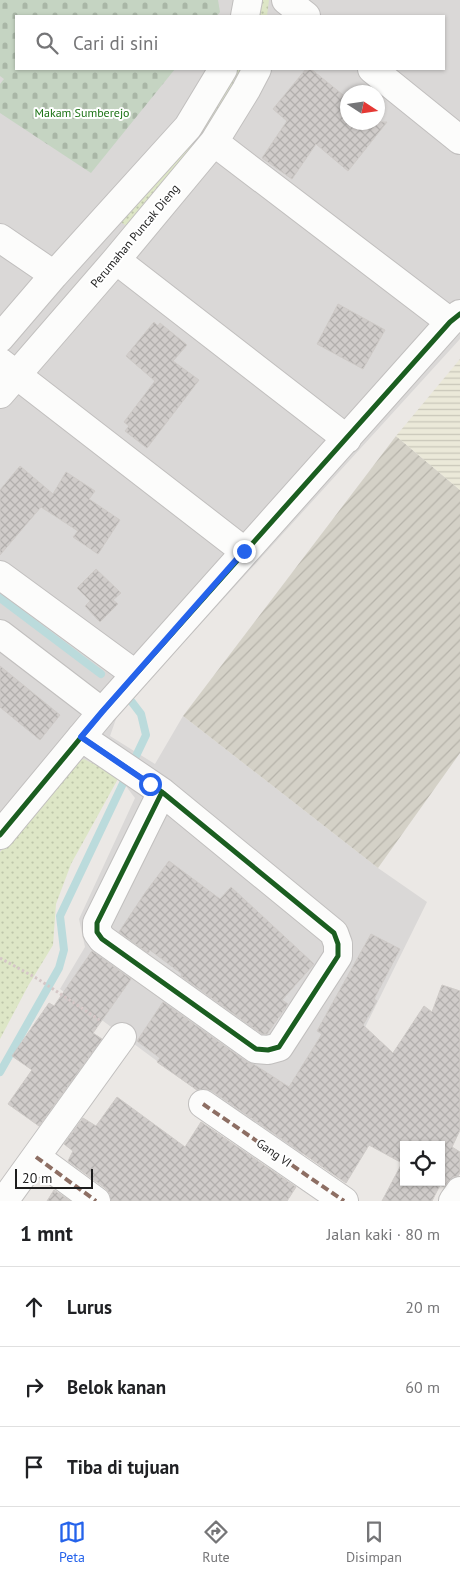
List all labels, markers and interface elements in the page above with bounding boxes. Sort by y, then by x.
search box [15,15,445,70]
icon: search [33,29,61,57]
text: Cari di sini [73,31,159,55]
north arrow [340,85,385,130]
park label: Makam Sumberejo [34,105,130,120]
street label: Perumahan Puncak Dieng [87,181,182,290]
route end [233,540,256,563]
route start [139,773,162,796]
street label: Gang VI [254,1135,295,1170]
map controls [400,1141,445,1186]
button: locate [400,1141,445,1186]
scale bar [15,1166,92,1189]
text: 20 m [22,1169,52,1187]
text: 1 mnt [20,1220,73,1247]
text: Jalan kaki · 80 m [327,1224,440,1244]
icon: ahead [20,1293,48,1321]
text: Lurus [67,1295,112,1319]
text: 20 m [405,1297,440,1317]
icon: right [20,1373,48,1401]
text: Belok kanan [67,1375,166,1399]
text: 60 m [405,1377,440,1397]
icon: arrive [20,1453,48,1481]
text: Tiba di tujuan [67,1455,179,1479]
tab: Peta [58,1518,86,1566]
tab: Rute [202,1518,230,1566]
tab: Disimpan [346,1518,402,1566]

